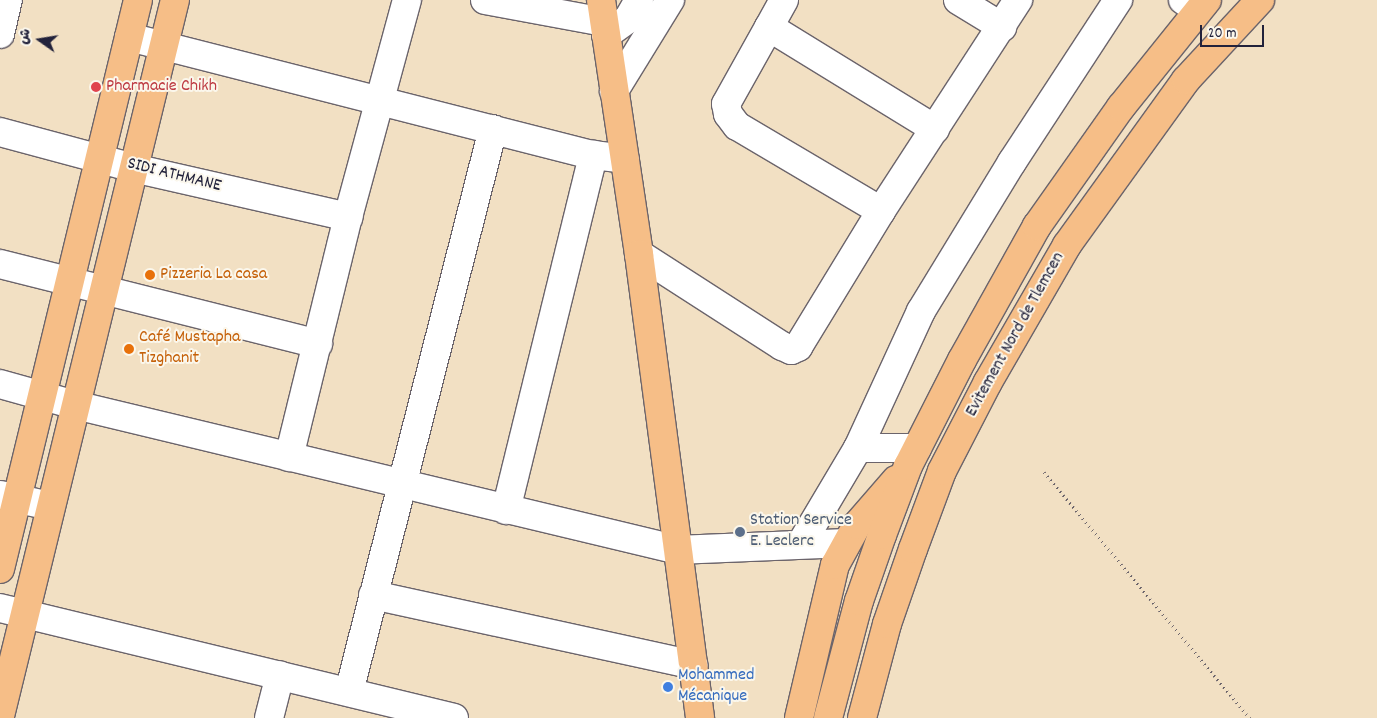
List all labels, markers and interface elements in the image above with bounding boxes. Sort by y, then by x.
north arrow [15,15,65,65]
scale bar [1202,15,1266,47]
text: 20 m [1208,23,1236,45]
text: ش [14,27,37,46]
place label: Pharmacie Chikh [106,76,217,98]
marker: Pharmacie Chikh [90,81,102,93]
street label: SIDI ATHMANE [125,154,223,198]
street label: Evitement Nord de Tlemcen [962,249,1070,421]
place label: Pizzeria La casa [160,264,267,286]
marker: Pizzeria La casa [144,269,156,281]
place label: Café Mustapha Tizghanit [139,328,241,370]
marker: Café Mustapha Tizghanit [123,343,135,355]
place label: Station Service E. Leclerc [750,511,852,554]
marker: Station Service E. Leclerc [734,526,746,538]
place label: Mohammed Mécanique [678,666,754,709]
marker: Mohammed Mécanique [662,681,674,693]

